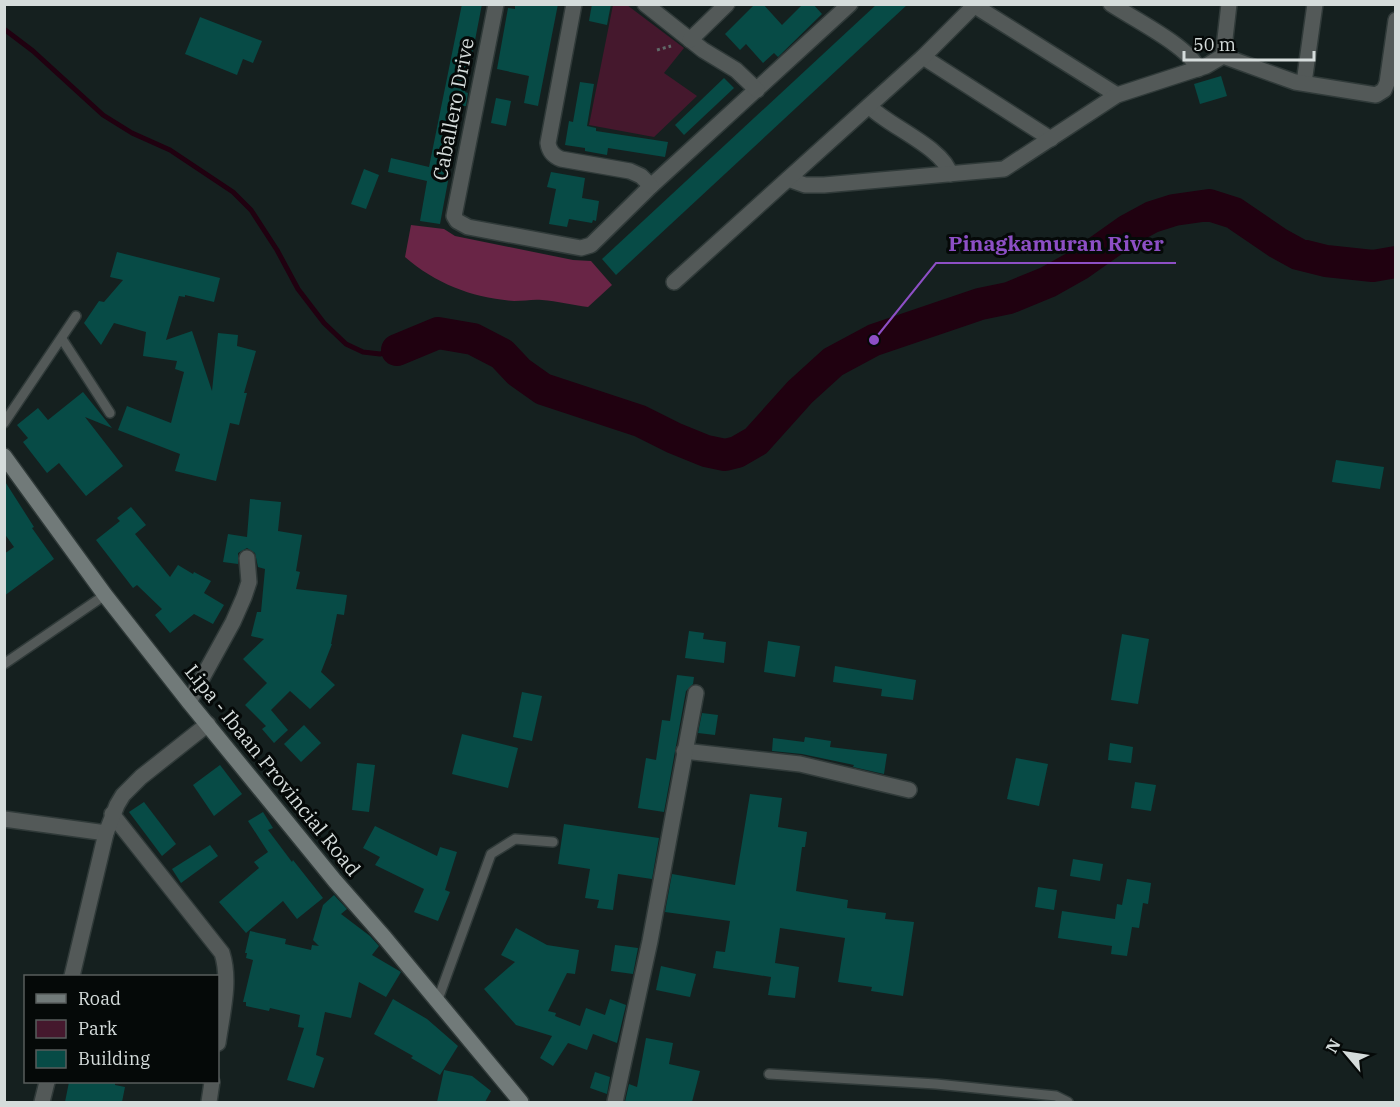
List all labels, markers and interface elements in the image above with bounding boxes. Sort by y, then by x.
scale bar [1184,24,1314,62]
text: 50 m [1193,33,1236,56]
street label: Caballero Drive [426,35,480,183]
callout: Pinagkamuran River [936,224,1176,263]
text: Pinagkamuran River [948,229,1164,257]
street label: Lipa - Ibaan Provincial Road [179,659,367,881]
legend [24,975,219,1083]
text: Road [78,987,121,1010]
text: Park [78,1017,118,1040]
north arrow [1316,1023,1376,1083]
text: N [1321,1035,1345,1056]
text: Building [78,1047,150,1070]

